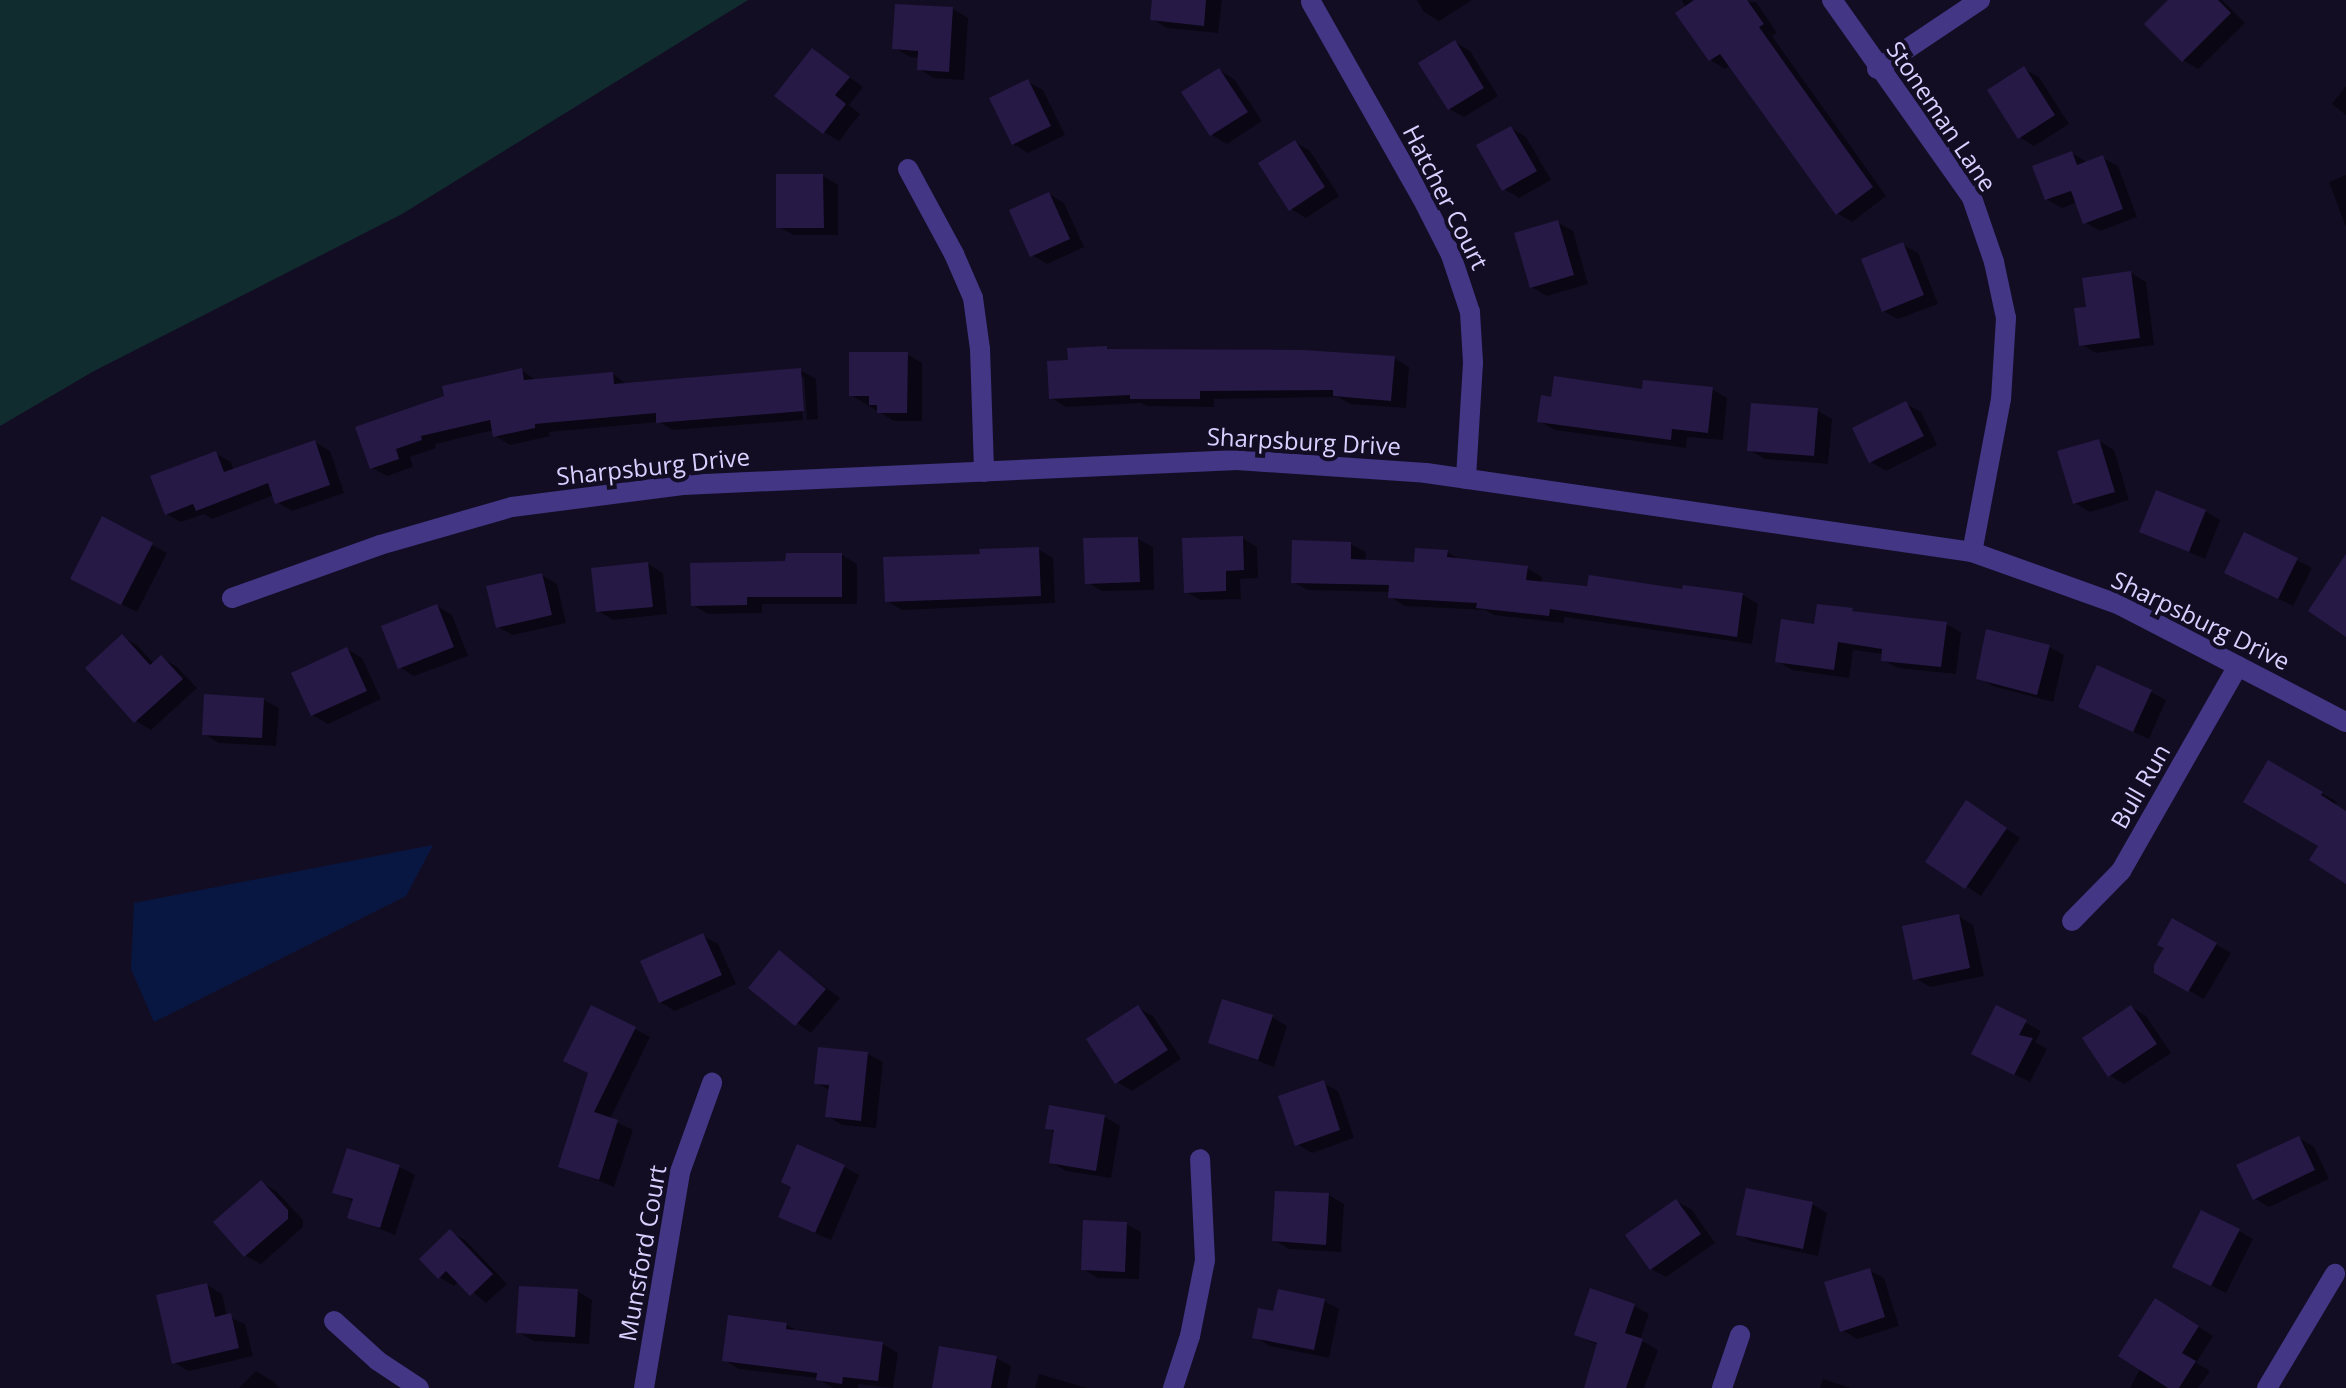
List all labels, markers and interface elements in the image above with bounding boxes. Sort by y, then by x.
street label: Stoneman Lane [1881,35,2003,197]
street label: Hatcher Court [1397,120,1495,274]
street label: Sharpsburg Drive [1206,422,1402,460]
street label: Sharpsburg Drive [555,442,751,490]
street label: Sharpsburg Drive [2107,564,2295,676]
street label: Bull Run [2104,739,2176,833]
street label: Munsford Court [612,1163,672,1343]

